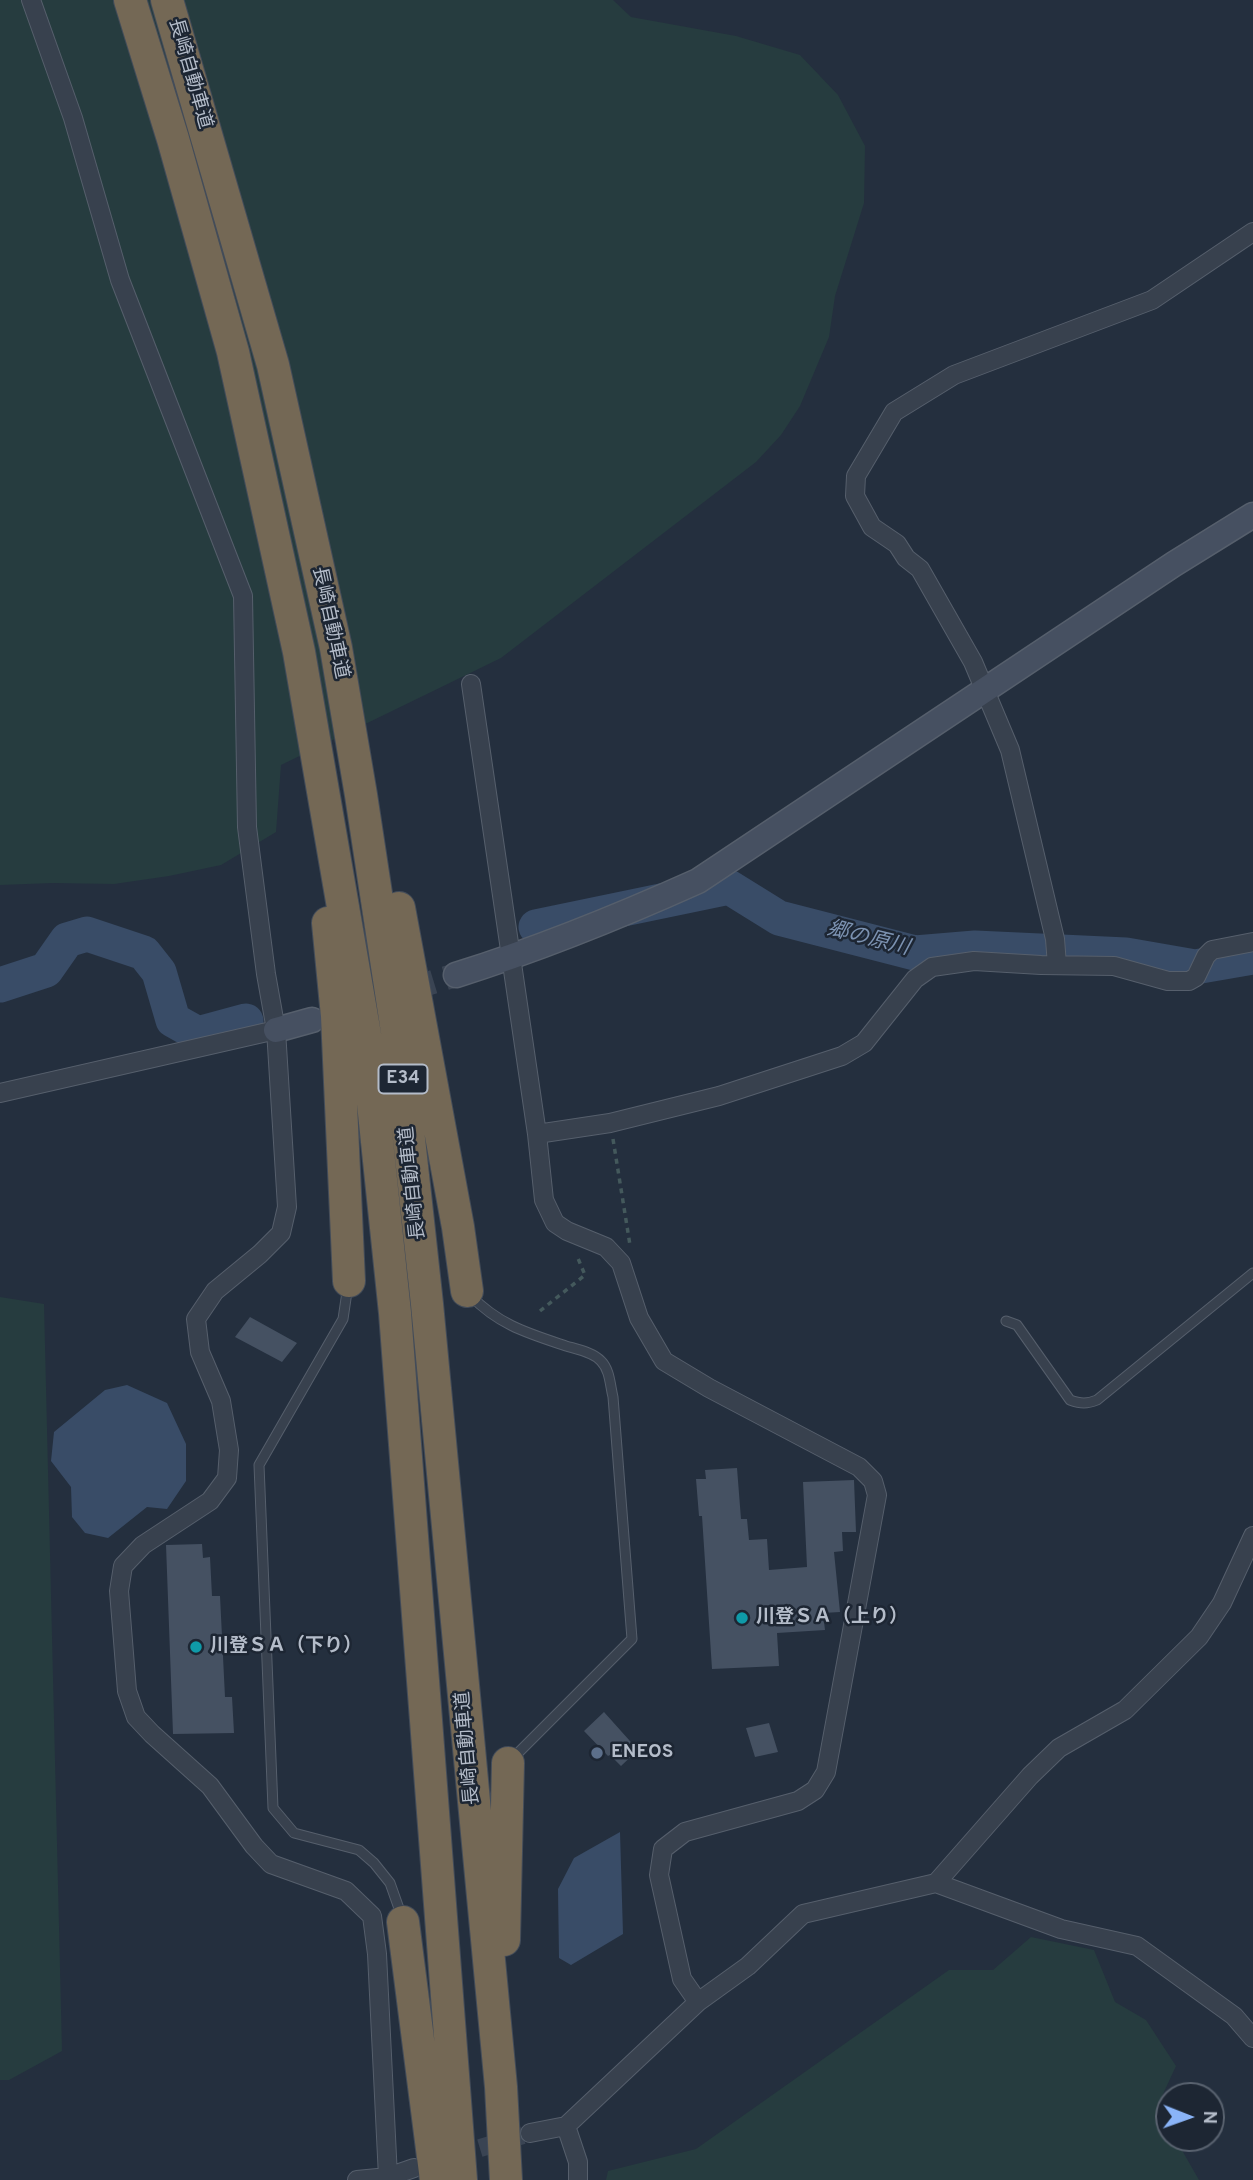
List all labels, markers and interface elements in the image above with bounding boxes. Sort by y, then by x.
street label: 長崎自動車道 [162,16,216,132]
street label: 長崎自動車道 [306,565,352,681]
water label: 郷の原川 [824,918,912,962]
road number: E34 [378,1064,428,1094]
street label: 長崎自動車道 [397,1125,431,1241]
place label: 川登ＳＡ（上り） [756,1607,908,1629]
marker: 川登ＳＡ（上り） [734,1610,750,1626]
place label: 川登ＳＡ（下り） [210,1636,362,1658]
marker: 川登ＳＡ（下り） [188,1639,204,1655]
street label: 長崎自動車道 [453,1690,485,1806]
place label: ENEOS [611,1742,673,1764]
marker: ENEOS [589,1745,605,1761]
north arrow [1155,2082,1225,2152]
text: N [1197,2110,1221,2124]

